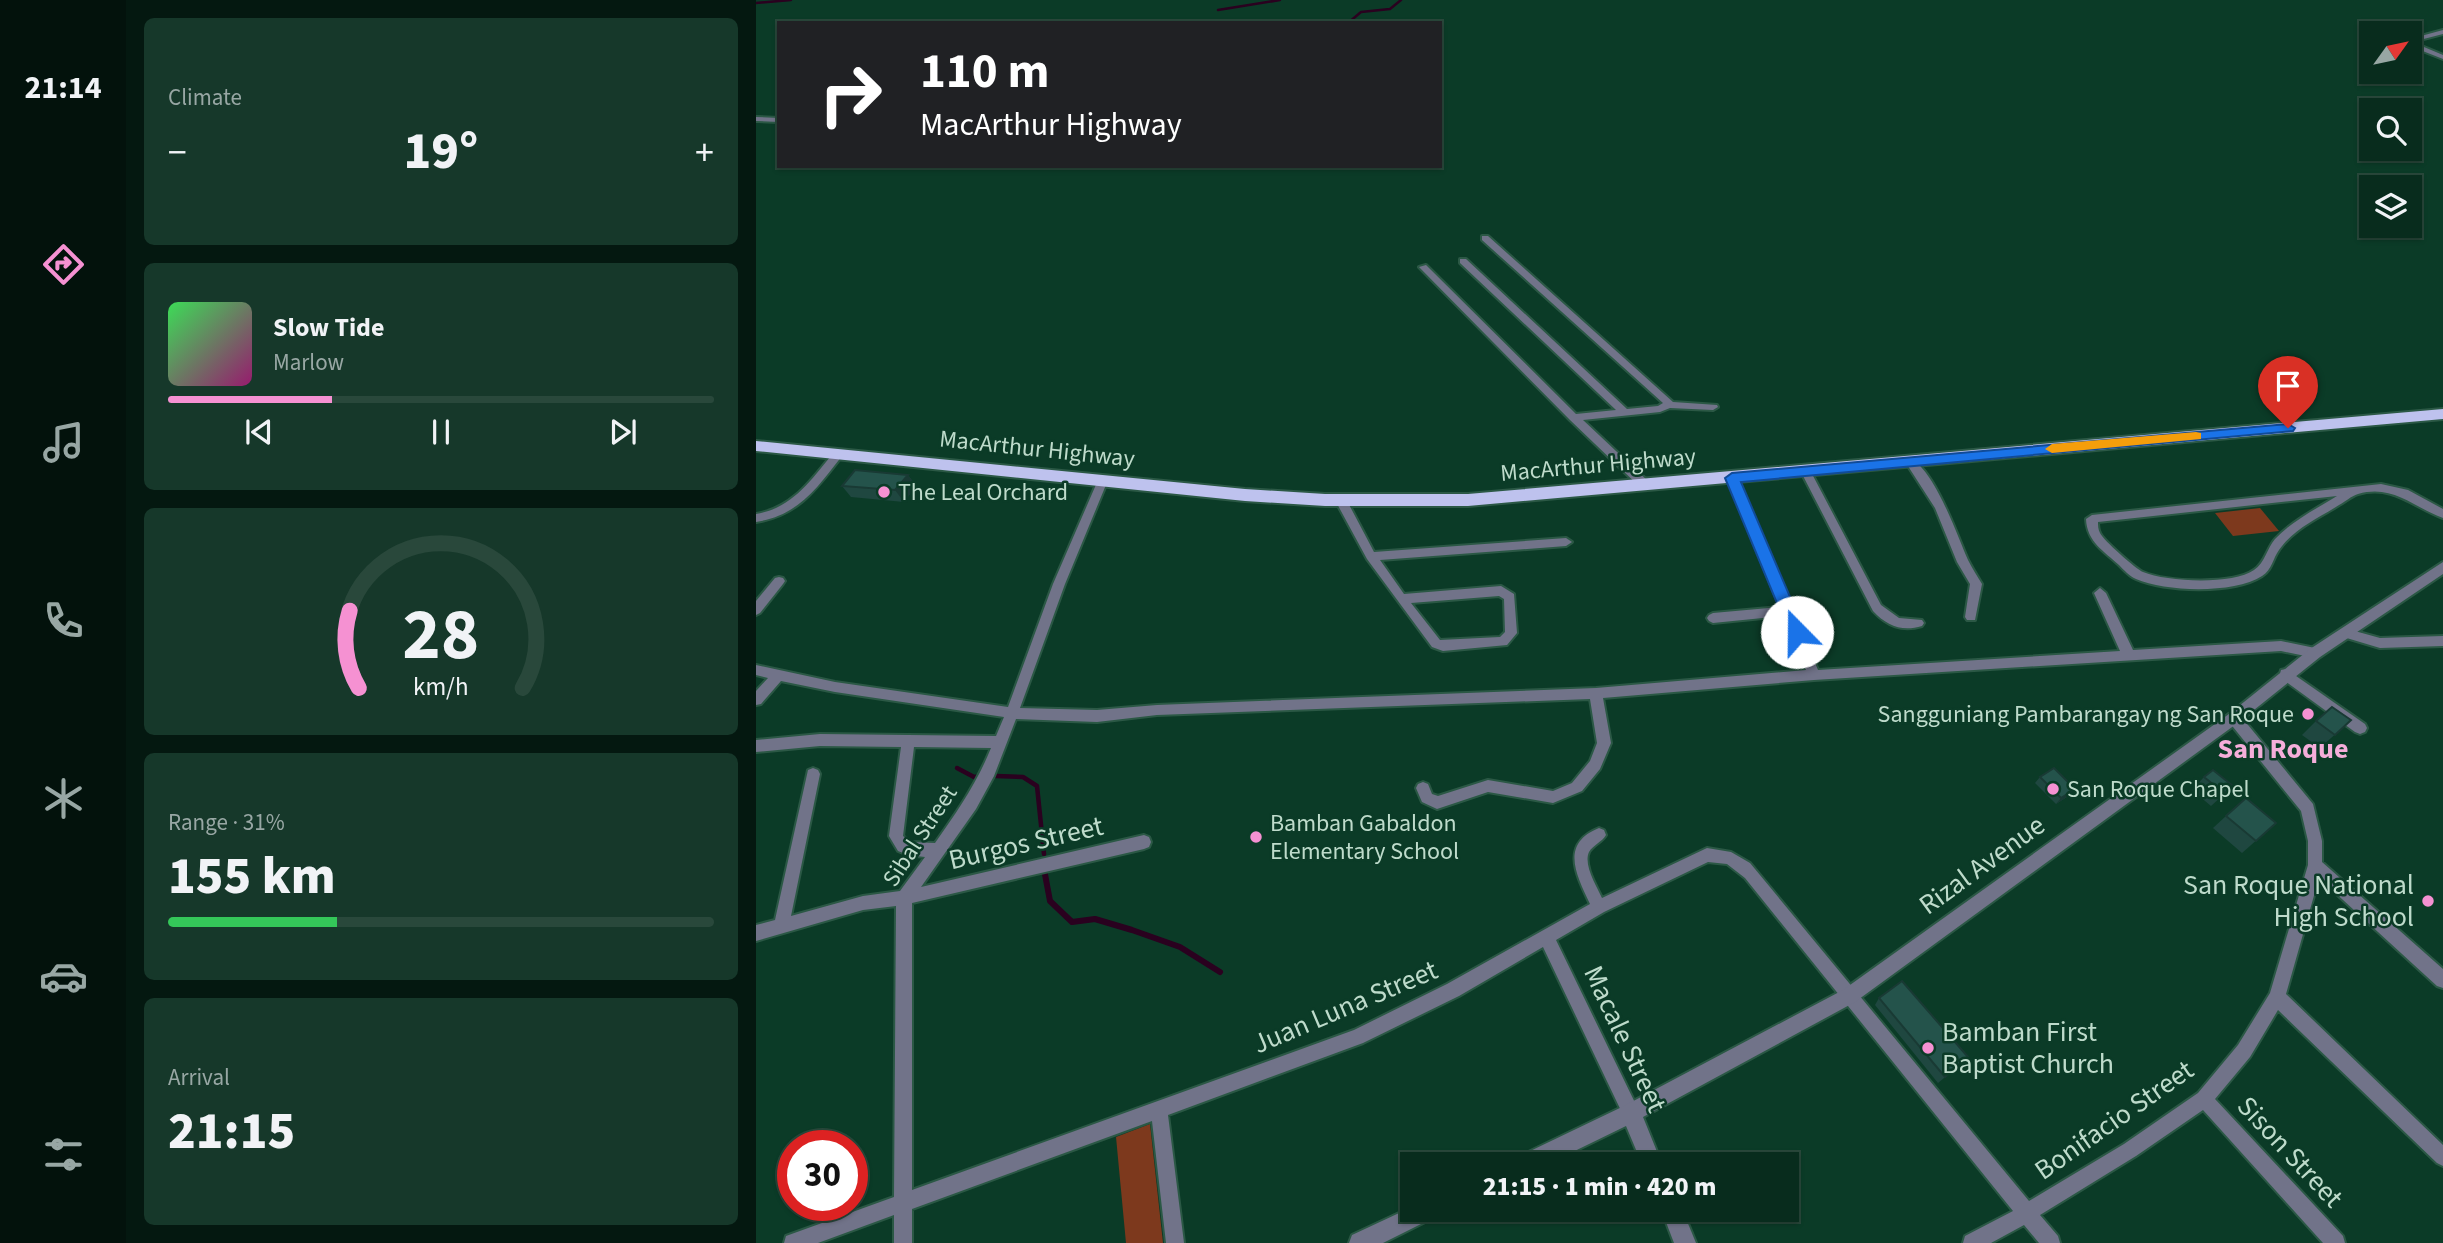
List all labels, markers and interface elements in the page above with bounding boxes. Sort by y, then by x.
north arrow [2359,21,2422,84]
map controls [2359,21,2422,238]
text: 110 m [920,37,1049,107]
icon: right [805,49,896,140]
text: 21:14 [24,65,102,111]
text: Climate [168,81,242,114]
button: search [2359,98,2422,161]
text: MacArthur Highway [920,102,1182,148]
text: 19° [404,115,478,189]
text: − [168,126,187,180]
text: + [695,126,714,180]
button: layers [2359,175,2422,238]
icon: directions [39,240,88,289]
text: Slow Tide [273,309,384,346]
text: Marlow [273,346,344,379]
pin [2258,356,2318,428]
icon: arrive [2269,367,2307,405]
icon: previous [240,413,278,451]
icon: pause [422,413,460,451]
icon: next [604,413,642,451]
icon: music [39,418,88,467]
street label: MacArthur Highway [938,421,1136,477]
street label: MacArthur Highway [1499,439,1697,491]
place label: The Leal Orchard [898,475,1068,510]
marker: The Leal Orchard [876,484,892,500]
text: 28 [403,583,479,687]
position arrow [1760,595,1834,669]
icon: phone [39,596,88,645]
text: km/h [413,668,469,704]
place label: Sangguniang Pambarangay ng San Roque [1878,697,2294,732]
marker: Sangguniang Pambarangay ng San Roque [2300,706,2316,722]
district label: San Roque [2218,729,2348,769]
place label: San Roque Chapel [2067,772,2250,807]
icon: climate [39,774,88,823]
street label: Sibal Street [874,778,966,894]
marker: San Roque Chapel [2045,781,2061,797]
text: Range · 31% [168,806,285,839]
street label: Burgos Street [945,806,1108,880]
place label: Bamban Gabaldon Elementary School [1270,806,1459,869]
street label: Rizal Avenue [1911,806,2053,924]
marker: Bamban Gabaldon Elementary School [1248,829,1264,845]
text: 155 km [168,840,336,914]
place label: San Roque National High School [2183,865,2414,937]
marker: San Roque National High School [2420,893,2436,909]
street label: Juan Luna Street [1246,950,1444,1064]
icon: car [39,952,88,1001]
street label: Macale Street [1574,959,1677,1119]
place label: Bamban First Baptist Church [1942,1012,2114,1084]
marker: Bamban First Baptist Church [1920,1040,1936,1056]
street label: Bonifacio Street [2026,1050,2202,1190]
text: Arrival [168,1061,230,1094]
street label: Sison Street [2228,1087,2353,1217]
text: 21:15 [168,1095,295,1169]
icon: filters [39,1130,88,1179]
speed limit sign: 30 [777,1130,868,1221]
text: 21:15 · 1 min · 420 m [1483,1168,1716,1205]

